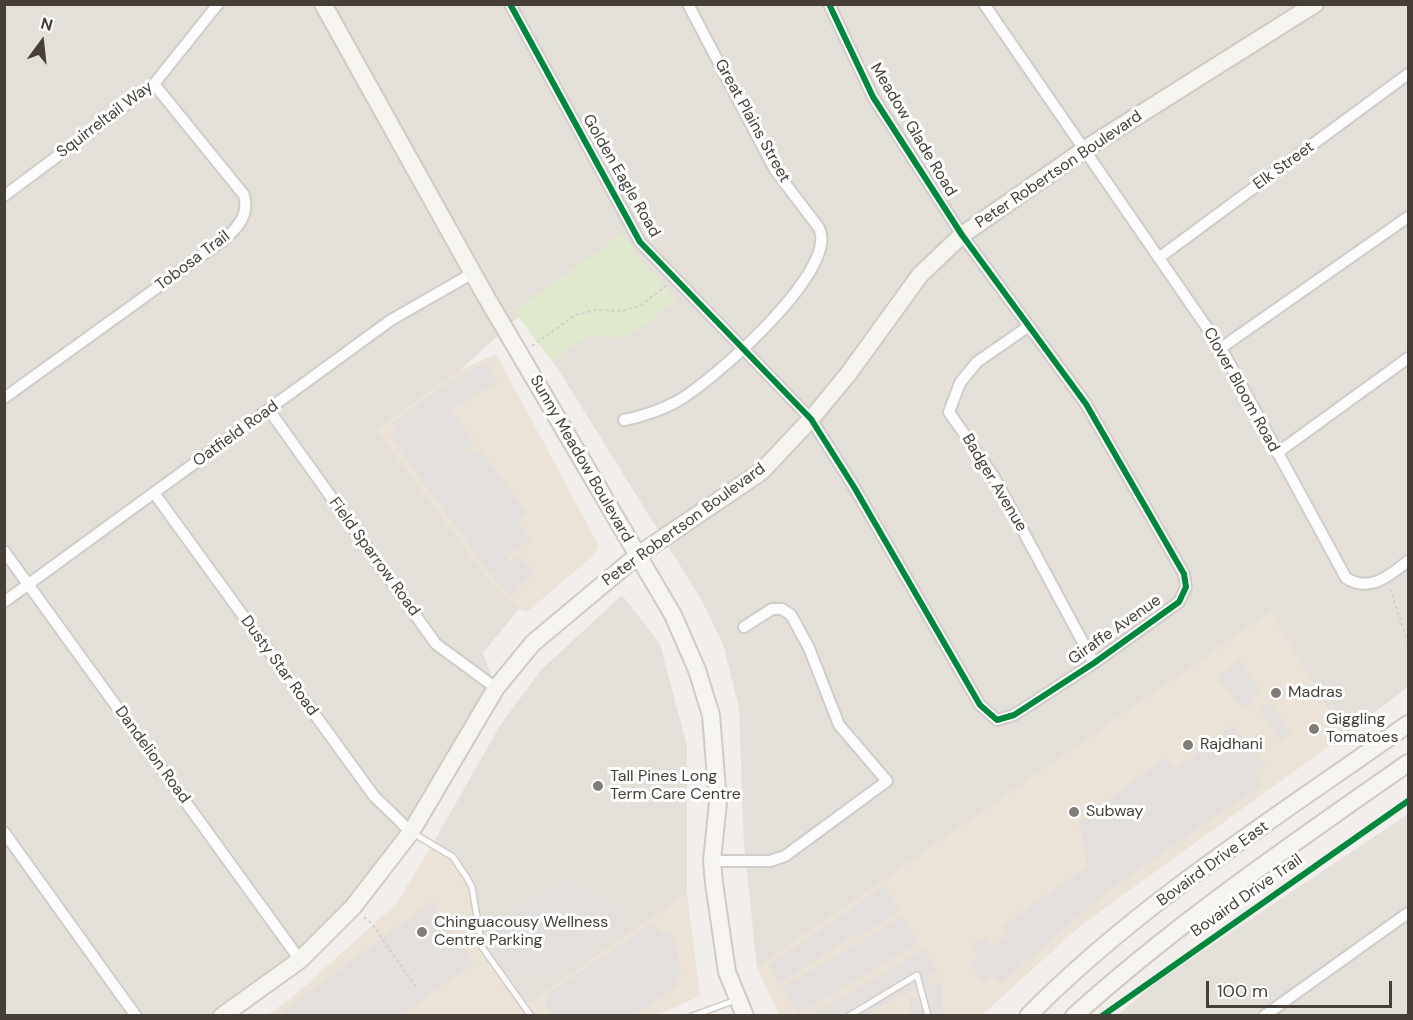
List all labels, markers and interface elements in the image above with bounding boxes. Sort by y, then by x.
north arrow [12,12,72,72]
text: N [38,12,55,36]
street label: Great Plains Street [710,56,794,186]
street label: Meadow Glade Road [866,60,960,200]
street label: Squirreltail Way [53,78,157,162]
street label: Peter Robertson Boulevard [972,107,1146,233]
street label: Golden Eagle Road [578,111,664,241]
street label: Elk Street [1250,138,1318,194]
street label: Tobosa Trail [152,227,234,295]
street label: Clover Bloom Road [1199,324,1283,456]
street label: Sunny Meadow Boulevard [525,372,637,546]
street label: Oatfield Road [190,397,282,471]
street label: Badger Avenue [957,431,1031,535]
street label: Peter Robertson Boulevard [599,459,769,591]
street label: Field Sparrow Road [325,494,423,620]
street label: Giraffe Avenue [1065,591,1165,669]
street label: Dusty Star Road [236,612,322,720]
place label: Madras [1288,683,1343,703]
marker: Madras [1269,686,1283,700]
street label: Dandelion Road [110,703,194,807]
place label: Giggling Tomatoes [1326,710,1398,748]
marker: Giggling Tomatoes [1307,722,1321,736]
place label: Rajdhani [1200,735,1263,755]
marker: Rajdhani [1181,738,1195,752]
place label: Tall Pines Long Term Care Centre [610,767,741,805]
marker: Tall Pines Long Term Care Centre [591,779,605,793]
place label: Subway [1086,802,1143,822]
marker: Subway [1067,805,1081,819]
street label: Bovaird Drive East [1154,817,1272,911]
street label: Bovaird Drive Trail [1188,850,1306,942]
place label: Chinguacousy Wellness Centre Parking [434,913,608,951]
marker: Chinguacousy Wellness Centre Parking [415,925,429,939]
scale bar [1209,969,1395,1007]
text: 100 m [1217,979,1268,1003]

